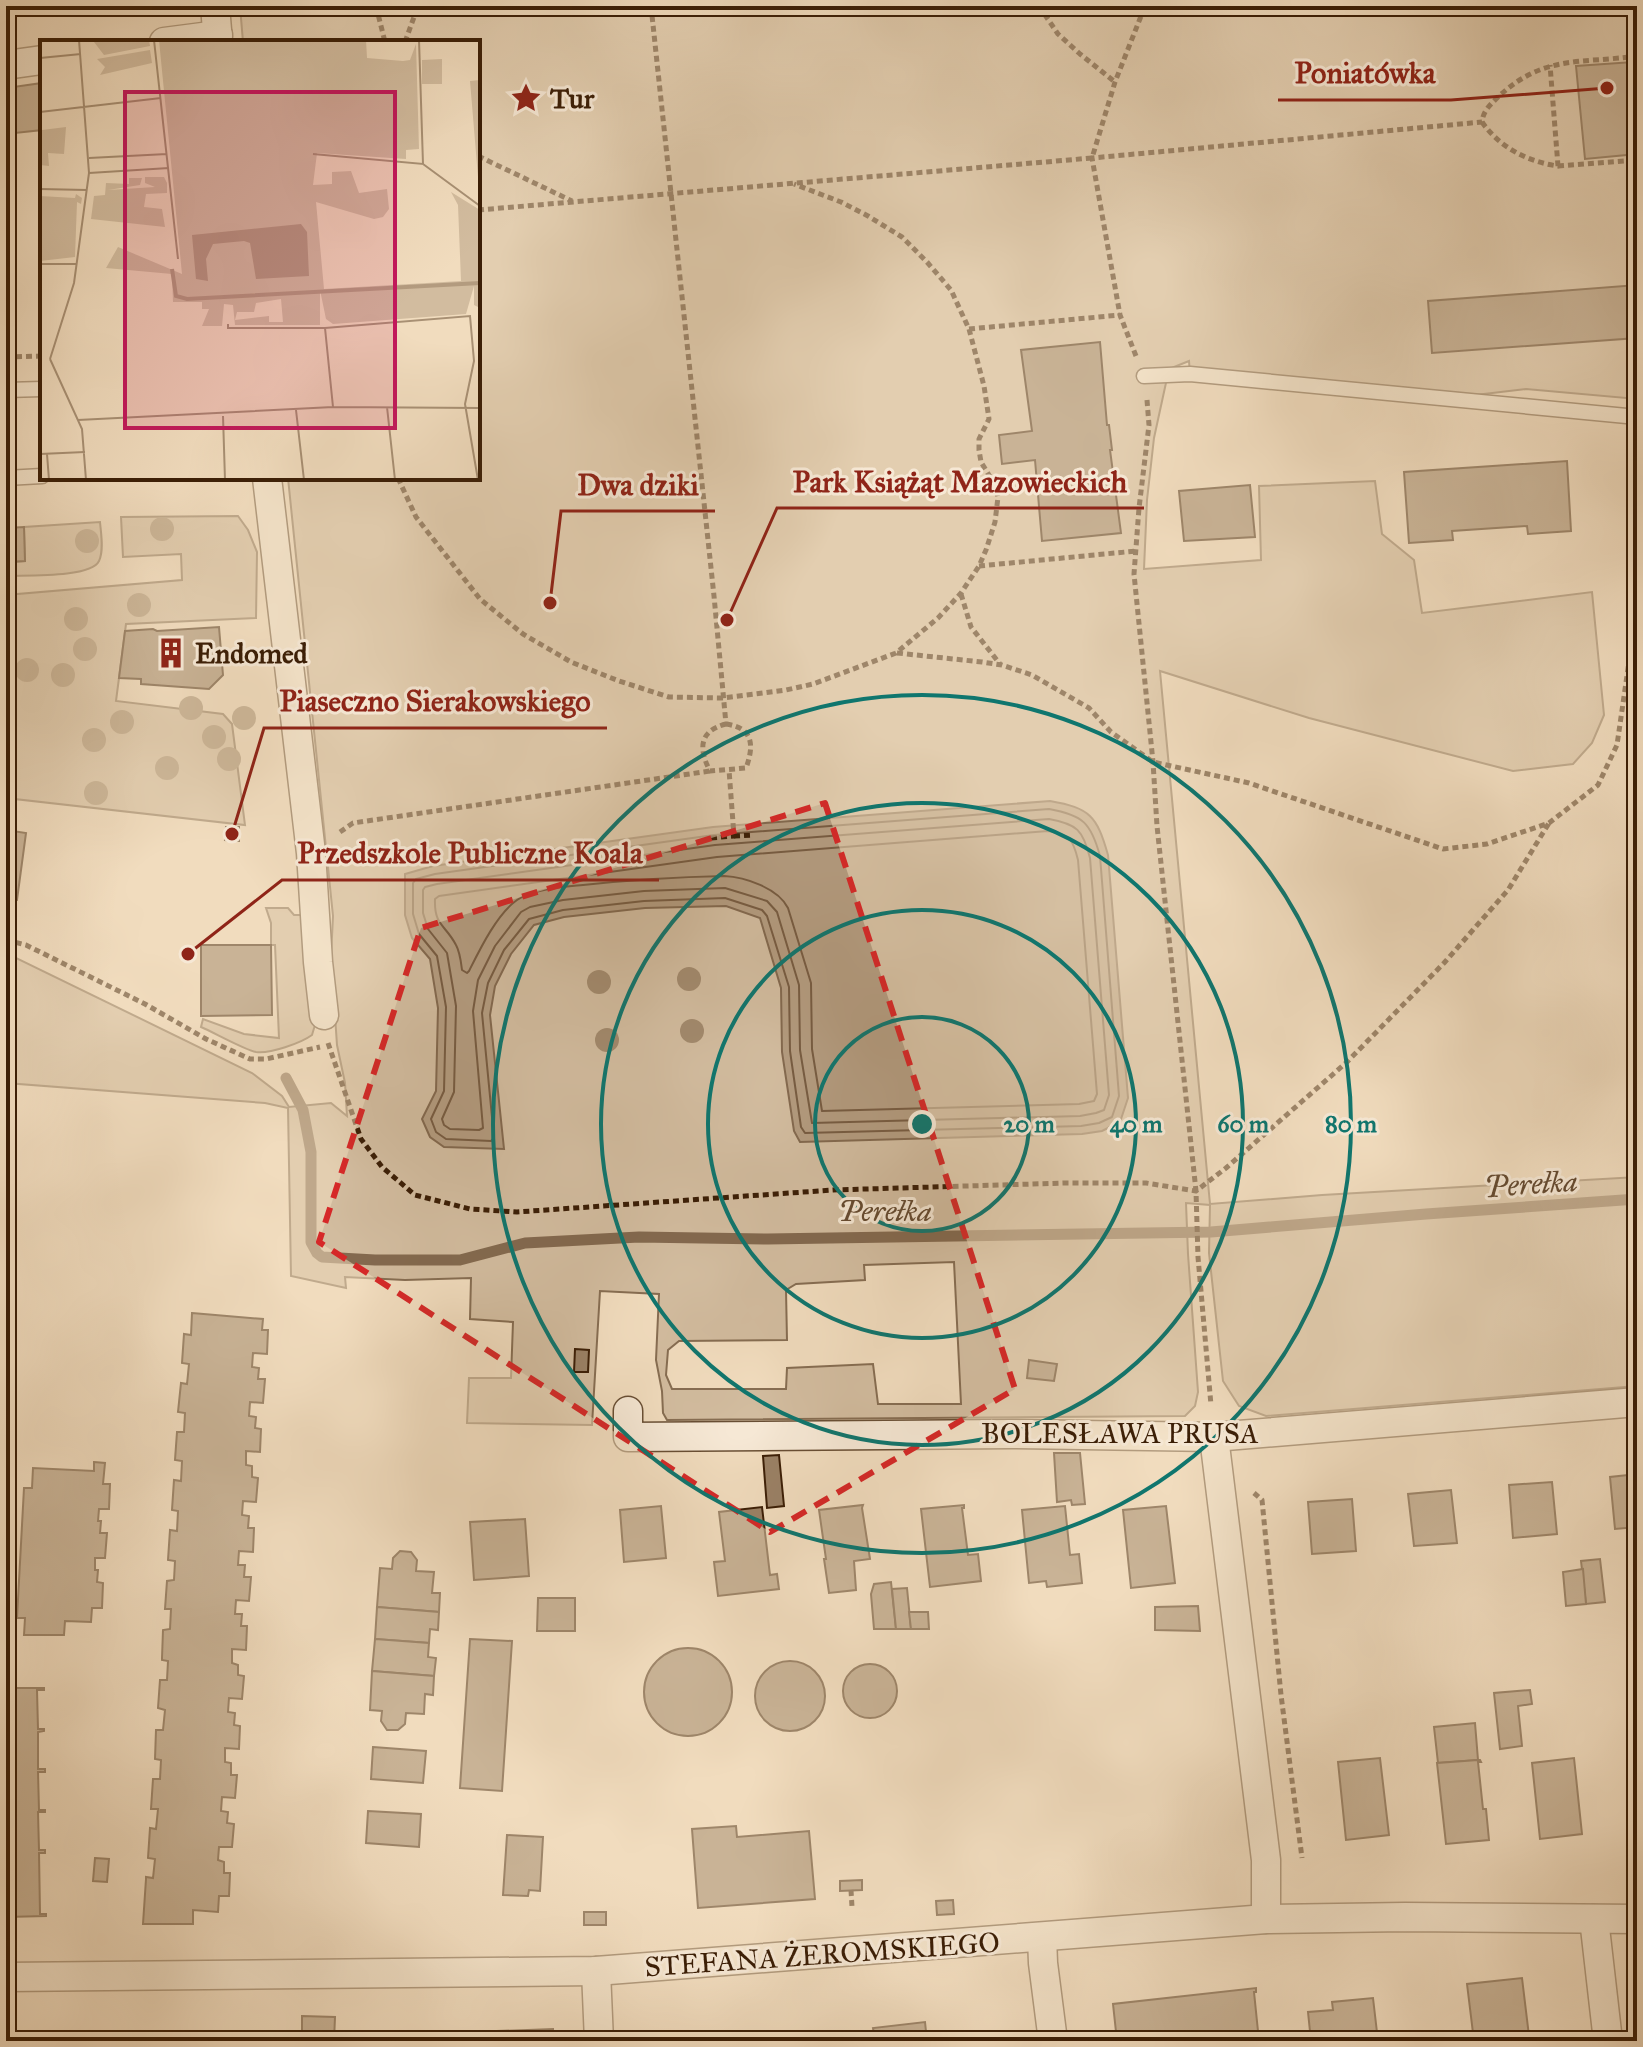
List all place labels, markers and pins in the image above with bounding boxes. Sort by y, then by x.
callout: Poniatówka [1278,46,1451,100]
place icon: Tur [509,81,543,115]
place label: Tur [550,81,595,116]
callout: Park Książąt Mazowieckich [777,454,1144,508]
callout: Dwa dziki [561,457,715,511]
building icon: Endomed [154,636,188,670]
place label: Endomed [195,636,309,671]
callout: Piaseczno Sierakowskiego [264,674,607,728]
callout: Przedszkole Publiczne Koala [282,826,659,880]
centre of rings [908,1110,936,1138]

